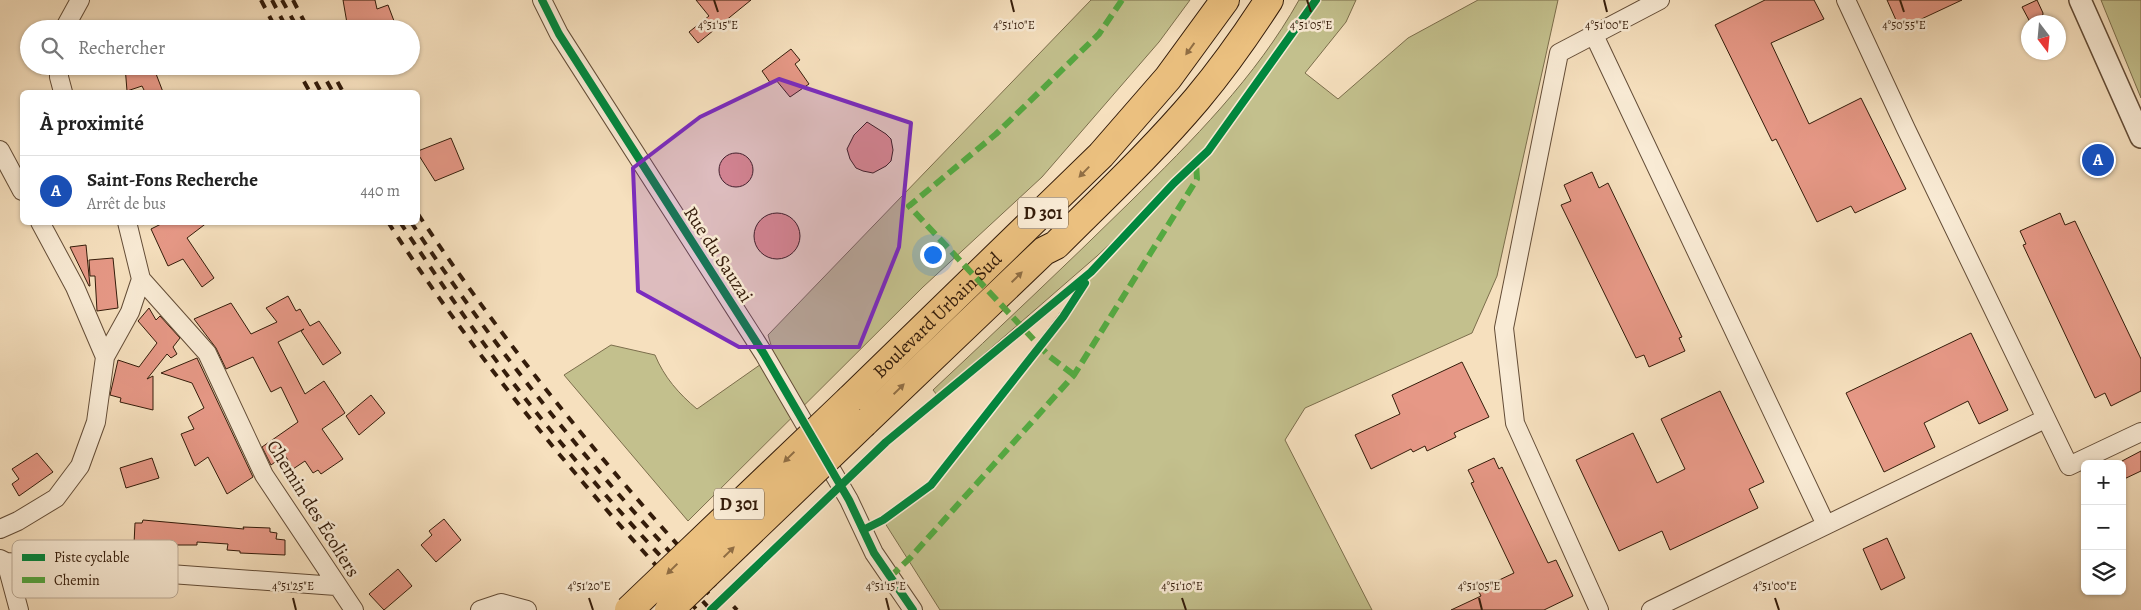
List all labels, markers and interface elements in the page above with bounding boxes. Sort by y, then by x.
north arrow [2021,15,2066,60]
text: 4°51'15"E [698,17,738,33]
text: 4°51'10"E [993,17,1035,33]
text: 4°51'05"E [1290,17,1332,33]
text: 4°51'00"E [1585,17,1629,33]
text: 4°50'55"E [1882,17,1926,33]
search box [20,20,420,75]
icon: search [38,34,66,62]
text: Rechercher [78,35,165,61]
one-way arrow [1185,42,1195,56]
text: À proximité [40,109,144,137]
pin: A [2082,141,2114,179]
one-way arrow [1078,166,1090,178]
text: Saint-Fons Recherche [87,167,258,193]
text: A [51,180,61,202]
text: 440 m [360,180,400,202]
text: Arrêt de bus [87,193,166,215]
road number: D 301 [1018,198,1068,228]
street label: Rue du Sauzai [677,201,759,308]
your location [920,242,946,268]
street label: Boulevard Urbain Sud [867,246,1008,384]
one-way arrow [1010,271,1022,283]
one-way arrow [893,383,905,395]
street label: Chemin des Écoliers [260,435,366,582]
one-way arrow [784,451,796,463]
map controls [2081,460,2126,595]
button: + [2081,460,2126,505]
road number: D 301 [714,488,764,520]
button: − [2081,505,2126,550]
legend [12,540,178,598]
one-way arrow [723,546,735,558]
text: Piste cyclable [54,548,129,567]
button: layers [2081,550,2126,595]
one-way arrow [666,563,678,575]
text: Chemin [54,571,100,590]
text: 4°51'25"E [272,578,314,594]
text: 4°51'20"E [567,578,611,594]
text: 4°51'15"E [866,578,906,594]
text: 4°51'10"E [1161,578,1203,594]
text: 4°51'05"E [1458,578,1500,594]
text: 4°51'00"E [1753,578,1797,594]

